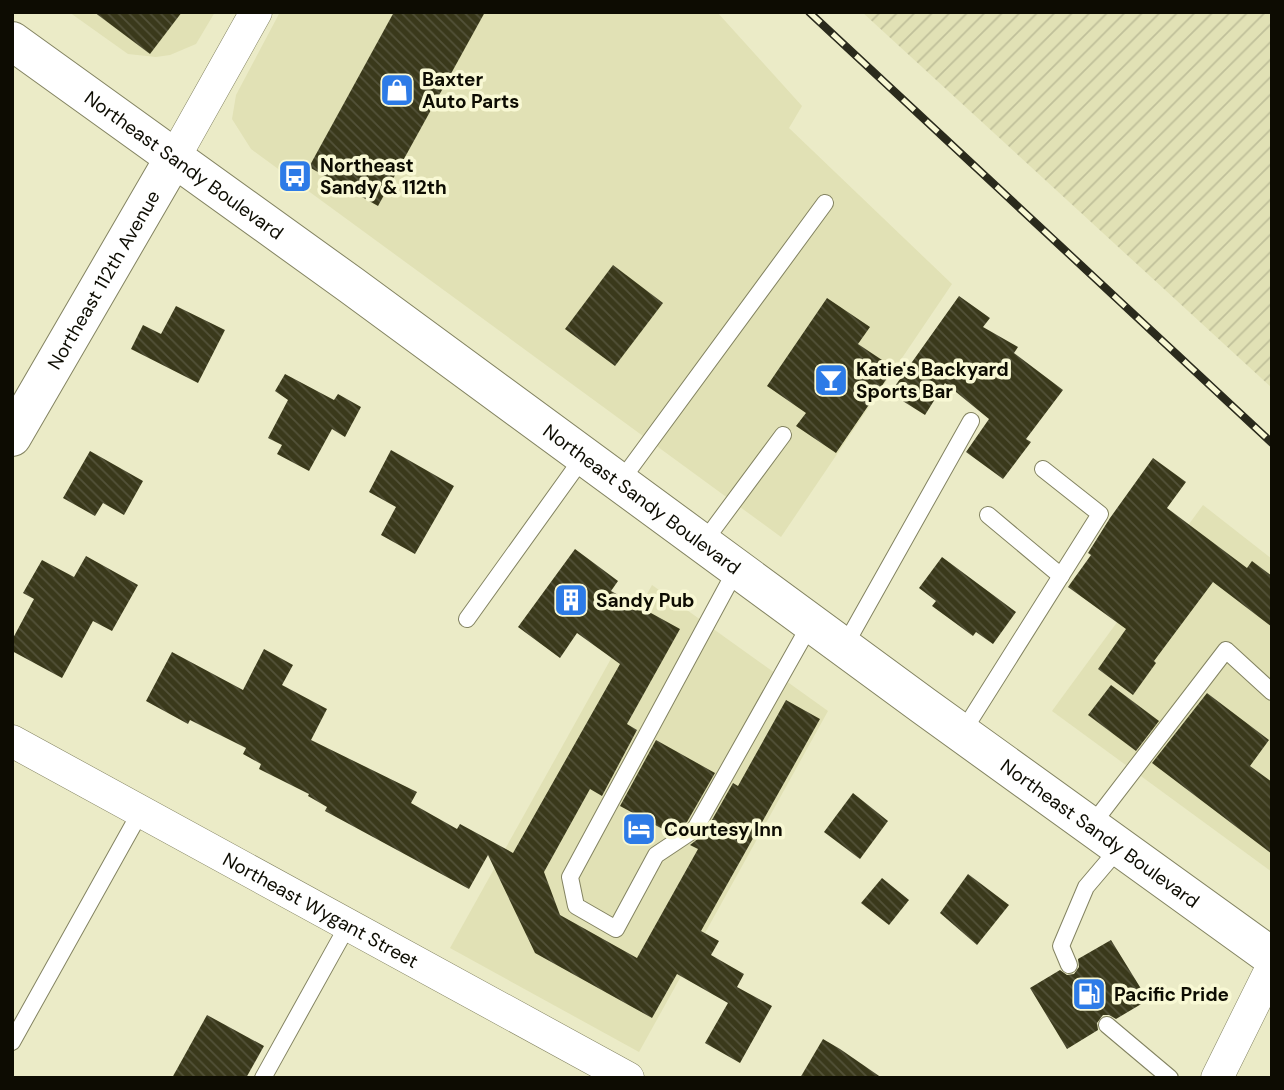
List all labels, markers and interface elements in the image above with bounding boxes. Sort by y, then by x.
place label: Baxter Auto Parts [422,67,519,114]
shop icon: Baxter Auto Parts [378,71,416,109]
street label: Northeast Sandy Boulevard [79,85,288,245]
place label: Northeast Sandy & 112th [320,153,447,200]
bus stop icon: Northeast Sandy & 112th [276,157,314,195]
street label: Northeast 112th Avenue [42,186,166,374]
place label: Katie's Backyard Sports Bar [856,357,1009,404]
bar icon: Katie's Backyard Sports Bar [812,361,850,399]
street label: Northeast Sandy Boulevard [538,418,746,580]
building icon: Sandy Pub [552,581,590,619]
place label: Sandy Pub [596,588,695,613]
street label: Northeast Sandy Boulevard [996,753,1204,914]
hotel icon: Courtesy Inn [620,810,658,848]
place label: Courtesy Inn [664,817,783,842]
street label: Northeast Wygant Street [218,847,423,974]
fuel station icon: Pacific Pride [1070,975,1108,1013]
place label: Pacific Pride [1114,982,1229,1007]

